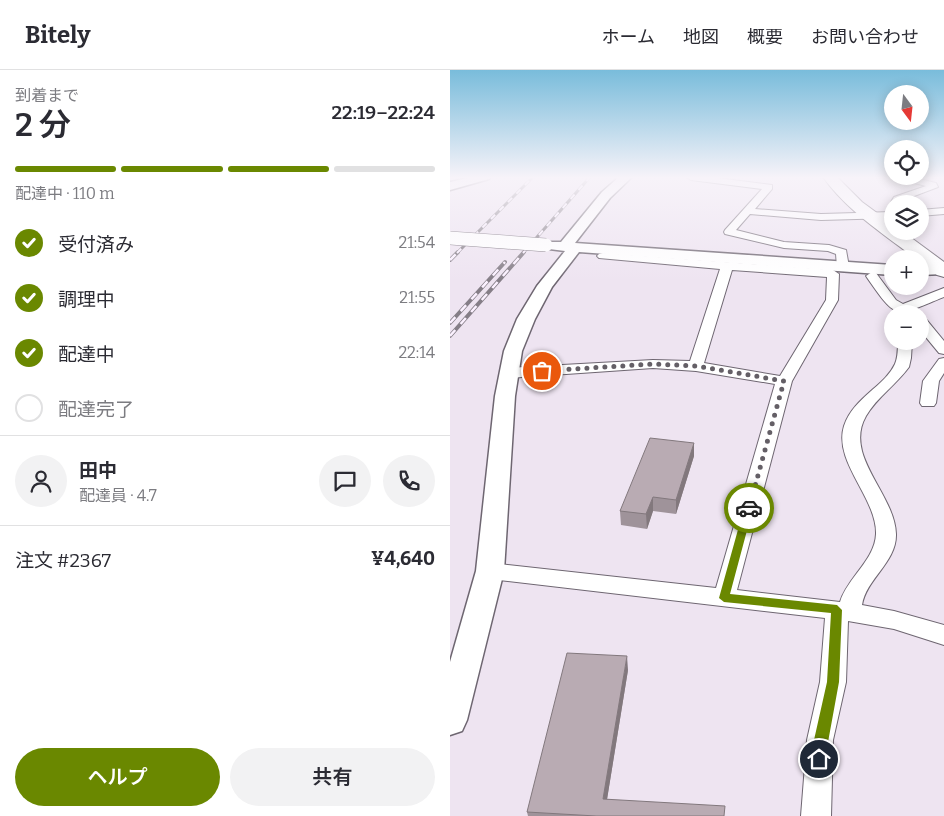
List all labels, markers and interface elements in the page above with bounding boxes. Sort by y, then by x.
text: Bitely [25,21,90,49]
text: ホーム [602,26,655,48]
text: 地図 [683,26,719,48]
text: 概要 [747,26,783,48]
text: お問い合わせ [811,26,919,48]
north arrow [884,85,929,130]
map controls [884,85,929,350]
text: 到着まで [15,86,79,105]
text: 22:19–22:24 [331,101,435,124]
text: 2 分 [15,106,71,144]
button: locate [884,140,929,185]
text: 配達中 · 110 m [15,184,115,203]
button: layers [884,195,929,240]
icon: check [15,229,43,257]
text: 受付済み [58,233,134,256]
text: 21:54 [399,233,435,252]
button: + [884,250,929,295]
icon: check [15,284,43,312]
text: 調理中 [58,288,115,311]
text: 21:55 [399,288,435,307]
button: − [884,305,929,350]
icon: check [15,339,43,367]
text: 配達中 [58,343,115,366]
text: 22:14 [398,343,435,362]
pin [521,350,563,392]
icon: bag [528,357,556,385]
text: 配達完了 [58,398,134,421]
button: person [15,455,67,507]
button: chat [319,455,371,507]
button: phone [383,455,435,507]
text: 田中 [79,459,117,482]
courier [724,483,774,533]
text: 配達員 · 4.7 [79,486,157,505]
icon: car [735,494,763,522]
text: ¥4,640 [371,547,435,570]
text: 注文 #2367 [15,549,111,572]
pin [798,738,840,780]
icon: home [805,745,833,773]
button: ヘルプ [15,748,220,806]
button: 共有 [230,748,435,806]

